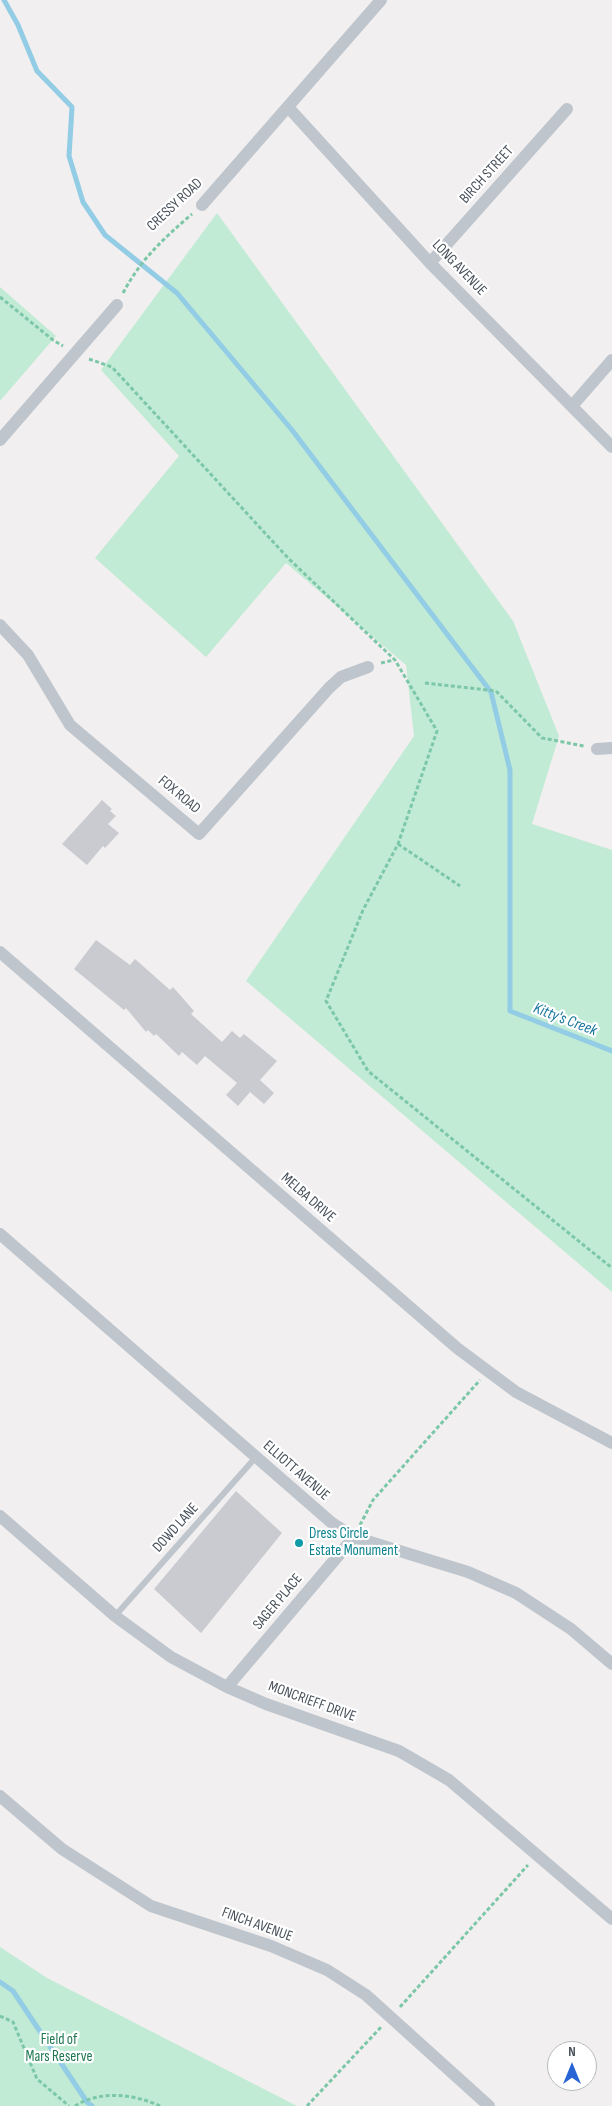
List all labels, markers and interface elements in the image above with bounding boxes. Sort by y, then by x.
street label: BIRCH STREET [456,142,518,208]
street label: CRESSY ROAD [143,175,207,235]
street label: LONG AVENUE [428,236,490,300]
street label: FOX ROAD [154,772,204,818]
water label: Kitty's Creek [531,999,599,1041]
street label: MELBA DRIVE [277,1169,339,1227]
street label: ELLIOTT AVENUE [259,1437,333,1505]
street label: DOWD LANE [149,1500,203,1556]
place label: Dress Circle Estate Monument [309,1525,398,1560]
marker: Dress Circle Estate Monument [293,1537,305,1549]
street label: SAGER PLACE [249,1570,307,1634]
street label: MONCRIEFF DRIVE [266,1678,358,1726]
street label: FINCH AVENUE [219,1904,295,1946]
park label: Field of Mars Reserve [26,2031,92,2066]
north arrow [547,2041,597,2091]
text: N [568,2043,576,2060]

